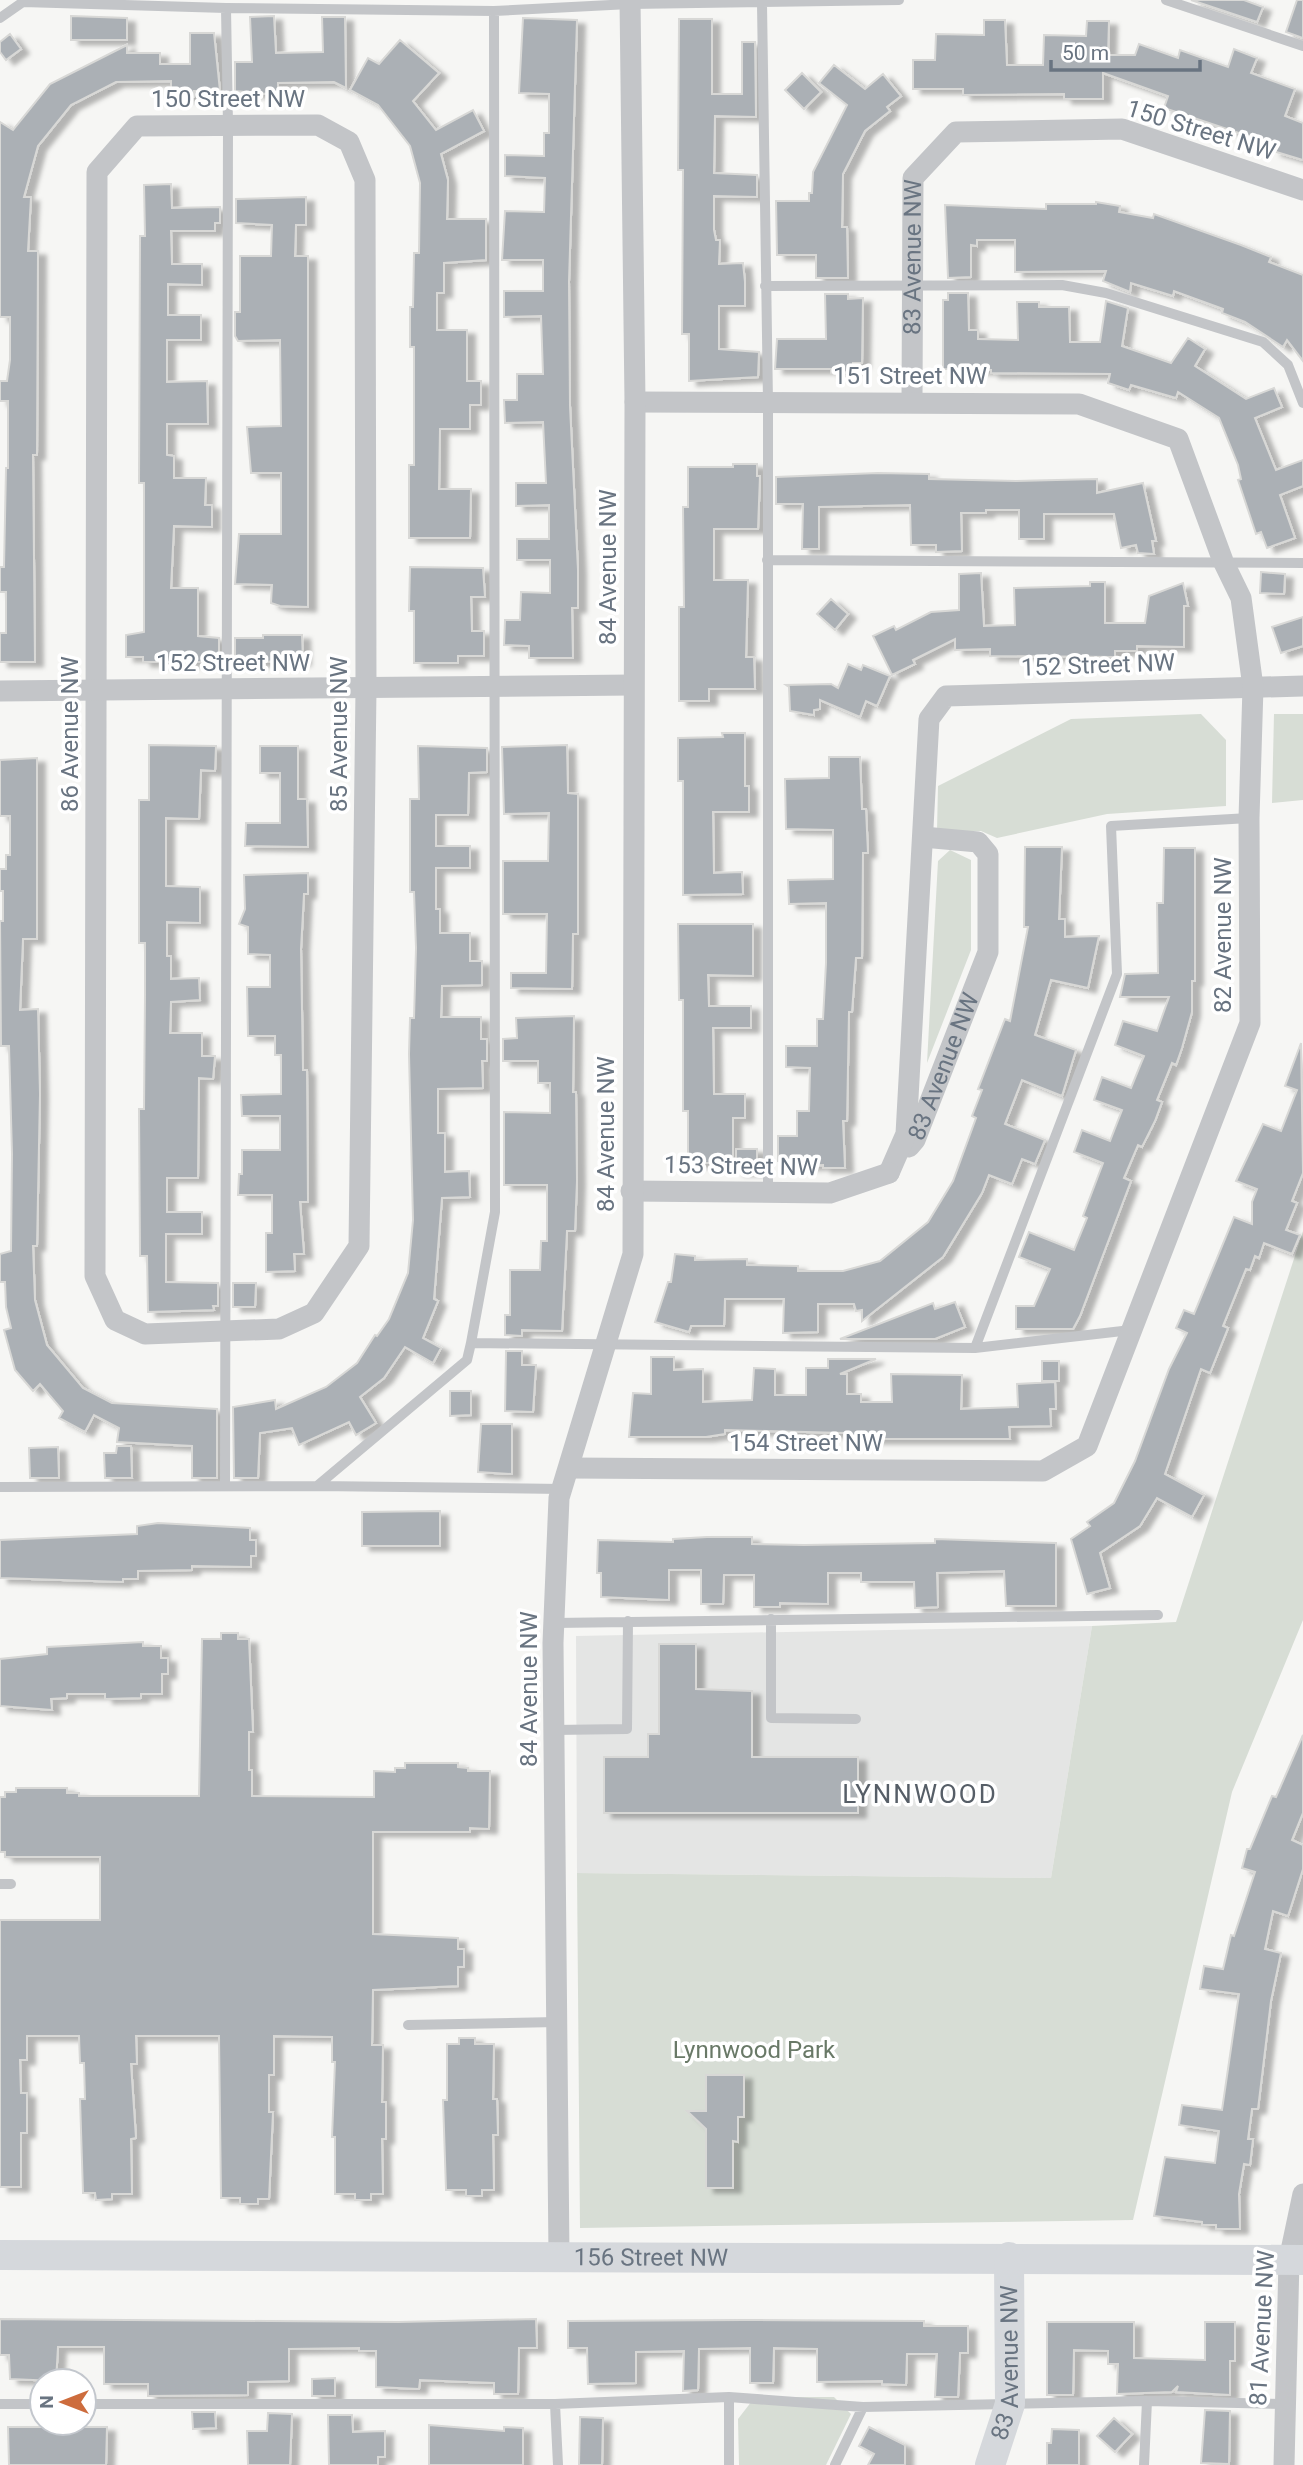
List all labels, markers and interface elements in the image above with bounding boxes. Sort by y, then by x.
scale bar [1051,28,1200,72]
text: 50 m [1062,41,1109,65]
street label: 150 Street NW [151,85,305,113]
street label: 150 Street NW [1123,94,1279,166]
street label: 83 Avenue NW [898,179,927,335]
street label: 151 Street NW [833,362,987,390]
street label: 84 Avenue NW [594,489,622,645]
street label: 152 Street NW [1021,648,1175,682]
street label: 152 Street NW [156,649,310,677]
street label: 86 Avenue NW [56,656,84,812]
street label: 85 Avenue NW [325,656,353,812]
street label: 82 Avenue NW [1209,857,1237,1013]
street label: 83 Avenue NW [902,989,985,1144]
street label: 84 Avenue NW [592,1056,620,1212]
street label: 153 Street NW [664,1151,818,1181]
street label: 154 Street NW [729,1429,883,1457]
street label: 84 Avenue NW [515,1611,543,1767]
district label: LYNNWOOD [842,1779,998,1809]
park label: Lynnwood Park [673,2036,836,2064]
street label: 156 Street NW [574,2243,728,2272]
street label: 81 Avenue NW [1244,2249,1280,2407]
street label: 83 Avenue NW [985,2285,1024,2444]
north arrow [28,2367,98,2437]
text: N [35,2395,58,2409]

